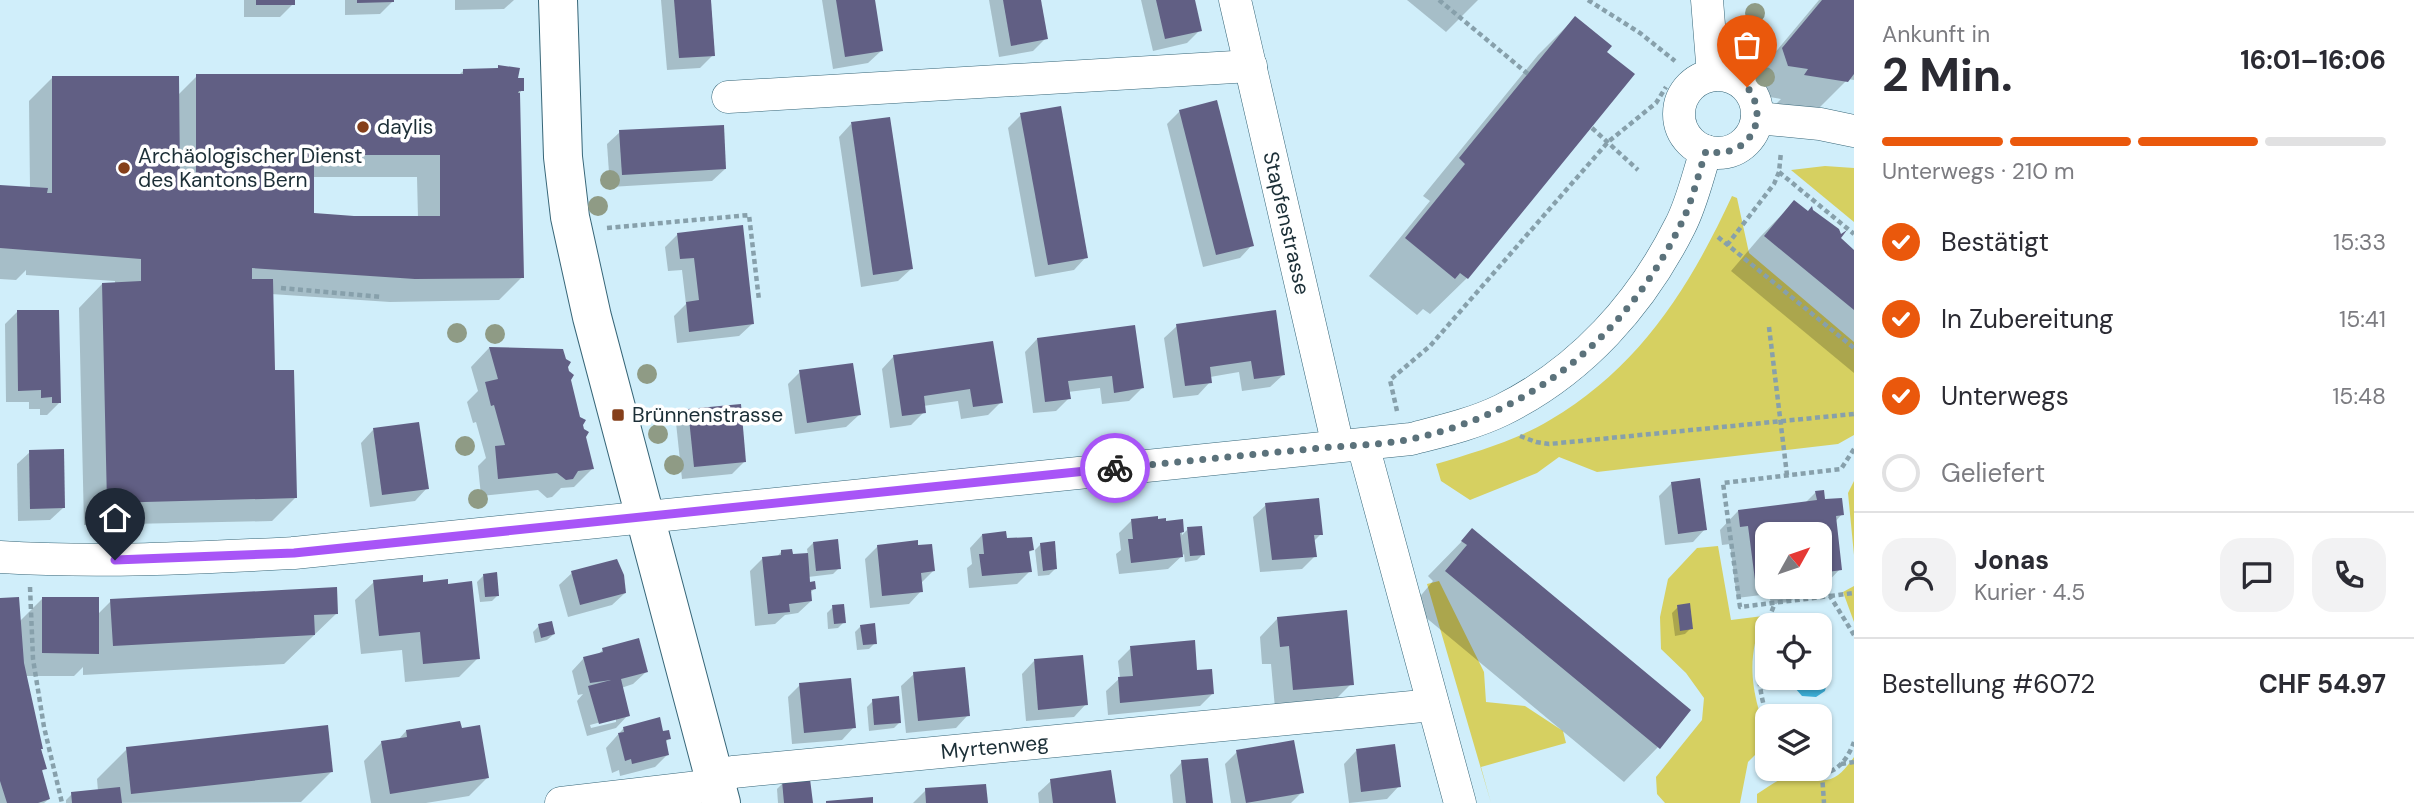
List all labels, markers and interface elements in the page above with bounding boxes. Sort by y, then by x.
pin [1717,15,1777,87]
text: Ankunft in [1882,19,1990,49]
icon: bag [1728,26,1766,64]
text: 16:01–16:06 [2240,43,2386,77]
text: 2 Min. [1882,45,2013,105]
place label: daylis [377,113,433,141]
marker: daylis [355,119,371,135]
place label: Archäologischer Dienst des Kantons Bern [138,142,362,194]
street label: Stapfenstrasse [1256,149,1317,298]
text: Unterwegs · 210 m [1882,156,2075,186]
marker: Archäologischer Dienst des Kantons Bern [116,160,132,176]
icon: check [1882,223,1920,261]
text: Bestätigt [1941,225,2049,259]
text: 15:33 [2333,227,2386,257]
icon: check [1882,300,1920,338]
text: In Zubereitung [1941,302,2114,336]
text: 15:41 [2339,304,2386,334]
icon: check [1882,377,1920,415]
text: Unterwegs [1941,379,2069,413]
text: 15:48 [2332,381,2386,411]
place label: Brünnenstrasse [632,401,783,429]
marker: Brünnenstrasse [610,407,626,423]
courier [1080,433,1150,503]
icon: bike [1096,449,1134,487]
text: Geliefert [1941,456,2045,490]
pin [85,488,145,560]
icon: home [96,499,134,537]
north arrow [1755,522,1832,598]
map controls [1755,522,1832,781]
button: person [1882,538,1956,612]
button: chat [2220,538,2294,612]
button: phone [2312,538,2386,612]
text: Jonas [1974,543,2049,577]
text: Kurier · 4.5 [1974,577,2085,607]
button: locate [1755,613,1832,690]
text: Bestellung #6072 [1882,667,2095,701]
text: CHF 54.97 [2259,667,2386,701]
button: layers [1755,704,1832,781]
street label: Myrtenweg [939,728,1050,766]

